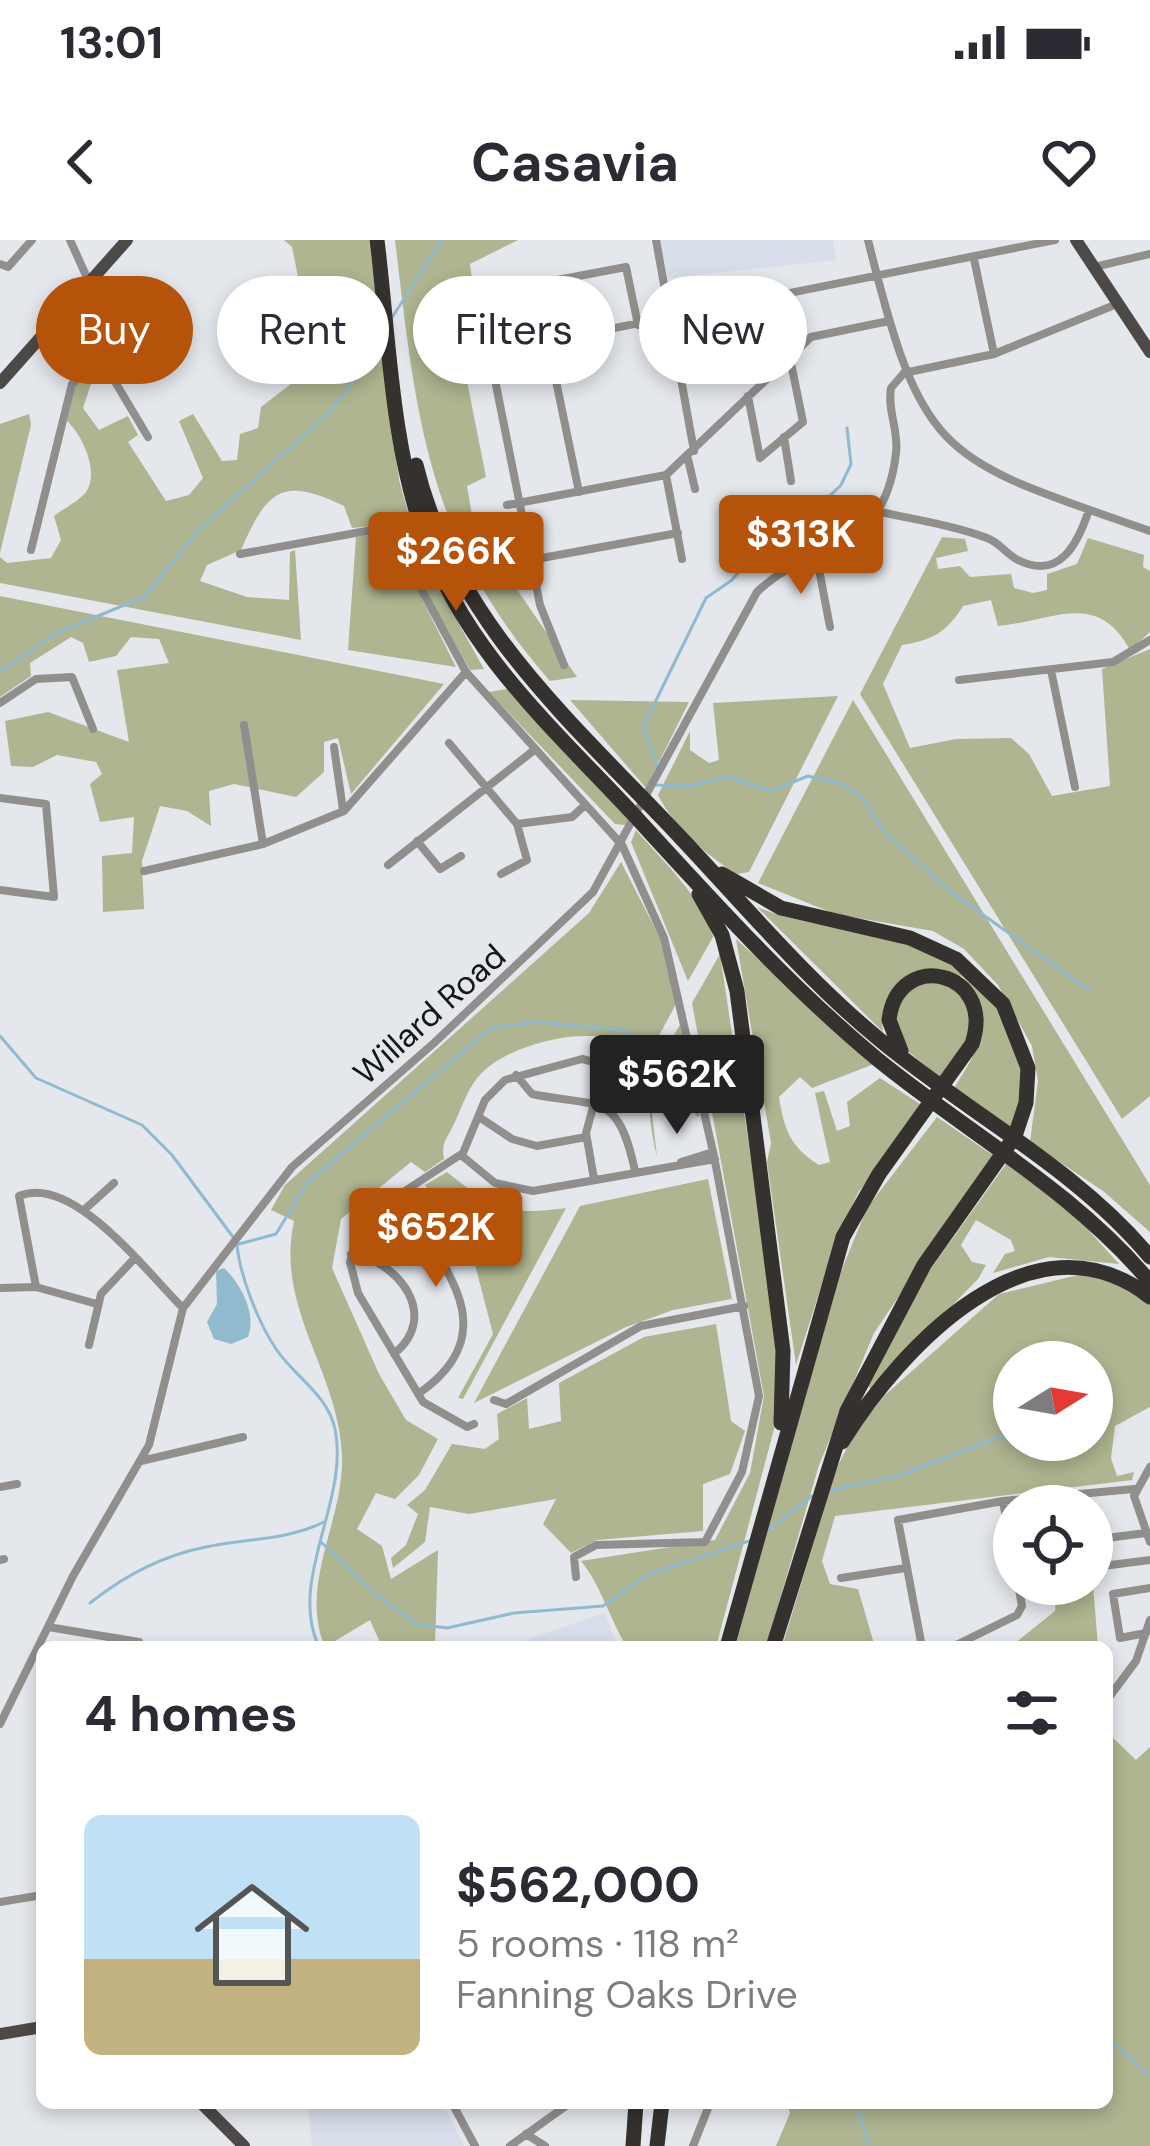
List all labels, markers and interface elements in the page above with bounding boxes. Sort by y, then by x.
text: 13:01 [60,13,163,72]
text: Casavia [471,127,679,198]
icon: back [48,129,114,195]
icon: heart [1036,129,1102,195]
chip: Buy [36,276,193,384]
chip: Rent [217,276,389,384]
chip: Filters [413,276,615,384]
chip: New [639,276,807,384]
pin: $313K [717,495,885,597]
text: $313K [746,508,856,559]
pin: $266K [372,512,540,614]
text: $266K [396,525,516,576]
street label: Willard Road [344,935,514,1094]
pin: $562K [593,1035,761,1137]
text: $562K [617,1048,737,1099]
pin: $652K [352,1188,520,1290]
text: $652K [376,1201,496,1252]
north arrow [993,1341,1113,1461]
map controls [993,1341,1113,1605]
button: locate [993,1485,1113,1605]
text: 4 homes [84,1680,298,1747]
icon: filters [999,1680,1065,1746]
text: $562,000 [456,1851,700,1918]
icon: home [180,1863,324,2007]
text: 5 rooms · 118 m² [456,1918,739,1969]
text: Fanning Oaks Drive [456,1969,798,2020]

